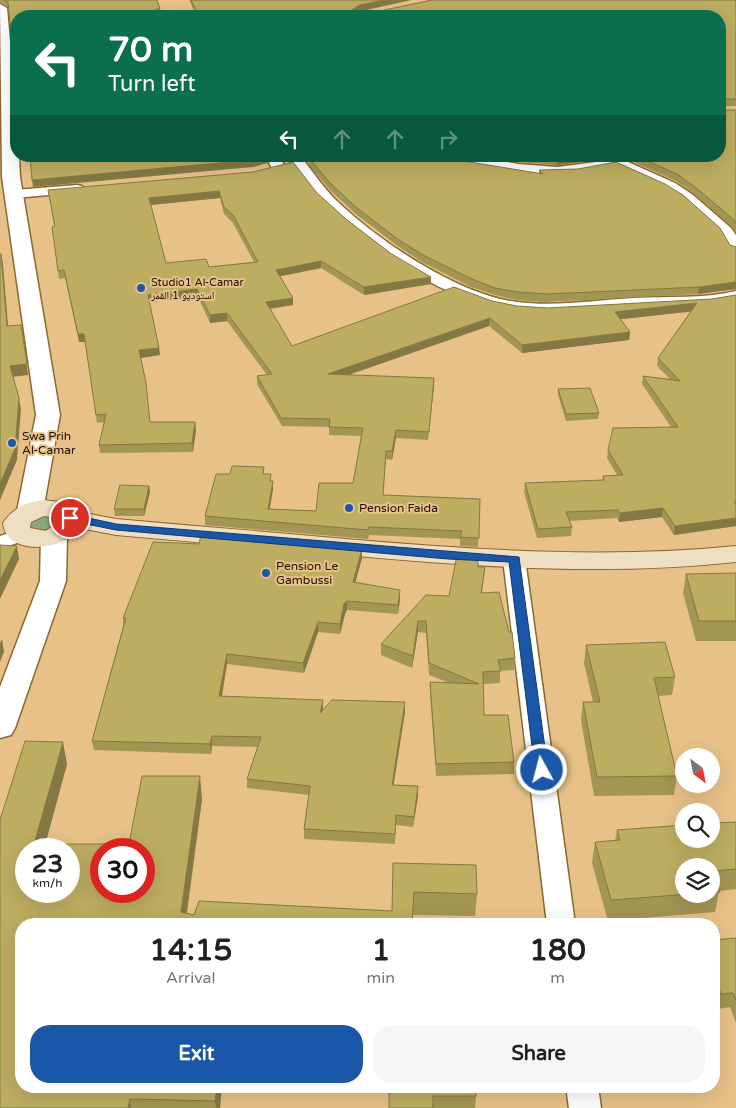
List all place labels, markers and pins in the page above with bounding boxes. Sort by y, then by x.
place label: Studio1 Al-Camar استوديو 1 القمر [150,276,244,302]
marker: Studio1 Al-Camar استوديو 1 القمر [135,282,147,294]
place label: Swa Prih Al-Camar [22,429,76,457]
marker: Swa Prih Al-Camar [6,437,18,449]
pin [49,497,91,539]
place label: Pension Faida [359,501,438,515]
marker: Pension Faida [343,502,355,514]
place label: Pension Le Gambussi [276,559,338,587]
marker: Pension Le Gambussi [260,567,272,579]

